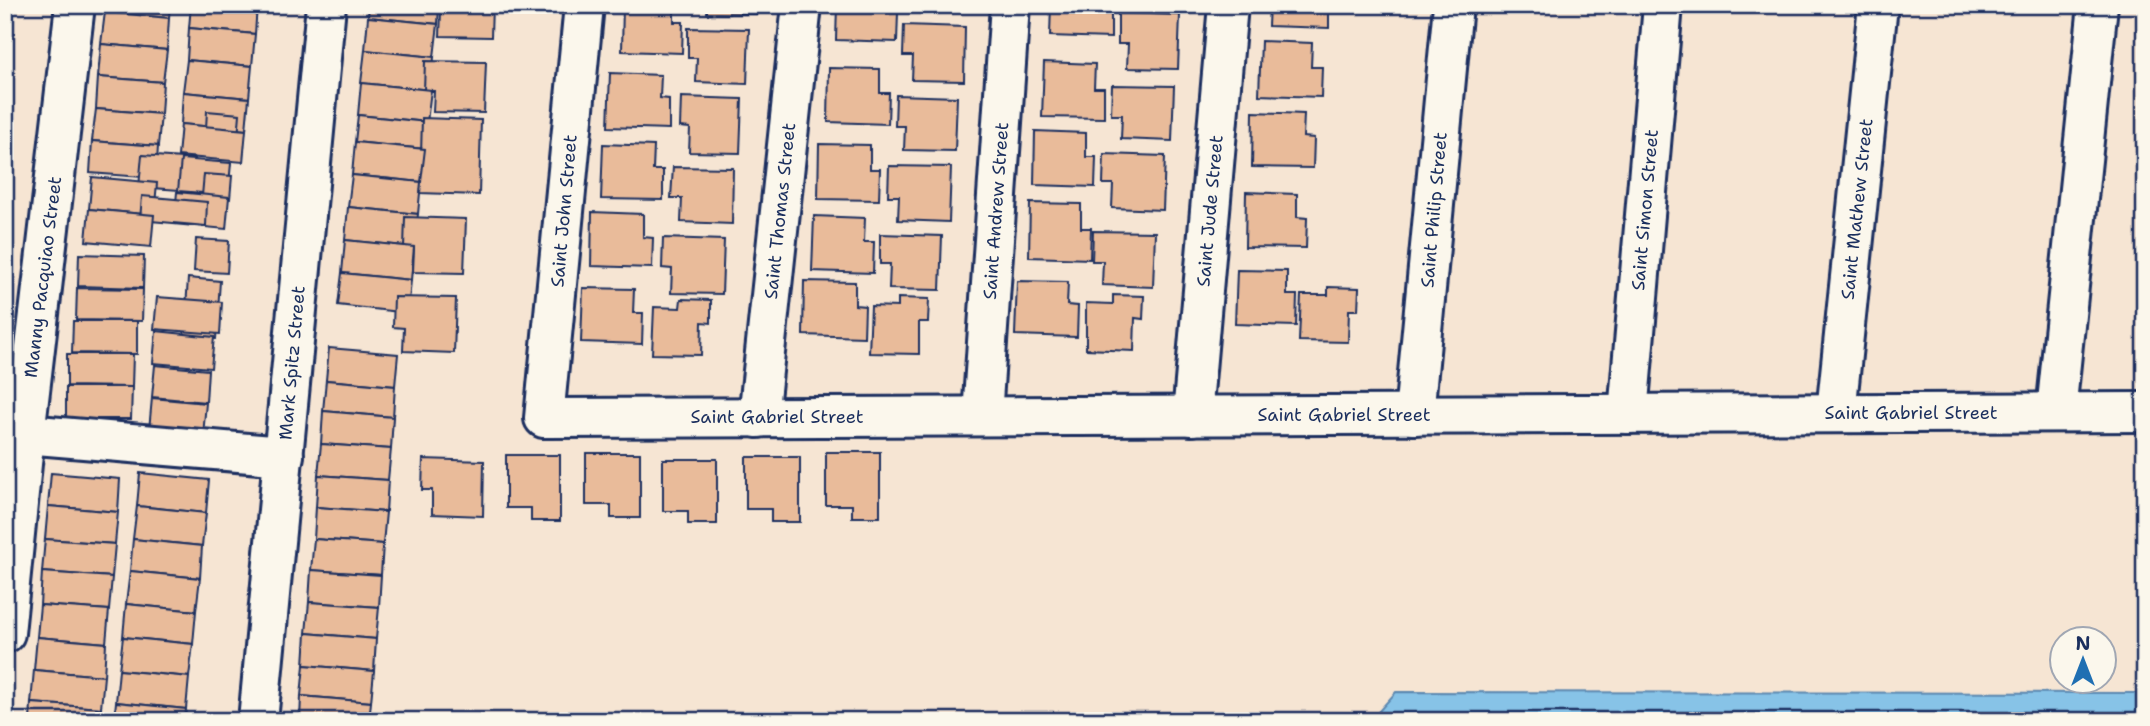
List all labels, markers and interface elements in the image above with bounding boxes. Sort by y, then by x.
street label: Saint Mathew Street [1836,117,1878,301]
street label: Saint Thomas Street [759,121,801,300]
street label: Saint Andrew Street [978,121,1014,301]
street label: Saint Simon Street [1626,128,1664,292]
street label: Saint Philip Street [1415,131,1453,289]
street label: Saint John Street [545,134,583,288]
street label: Saint Jude Street [1191,134,1229,288]
street label: Manny Pacquiao Street [19,175,67,379]
street label: Mark Spitz Street [273,285,311,441]
street label: Saint Gabriel Street [1824,401,1998,425]
street label: Saint Gabriel Street [1257,403,1431,427]
street label: Saint Gabriel Street [690,405,864,429]
north arrow [2048,624,2118,694]
text: N [2075,631,2091,656]

